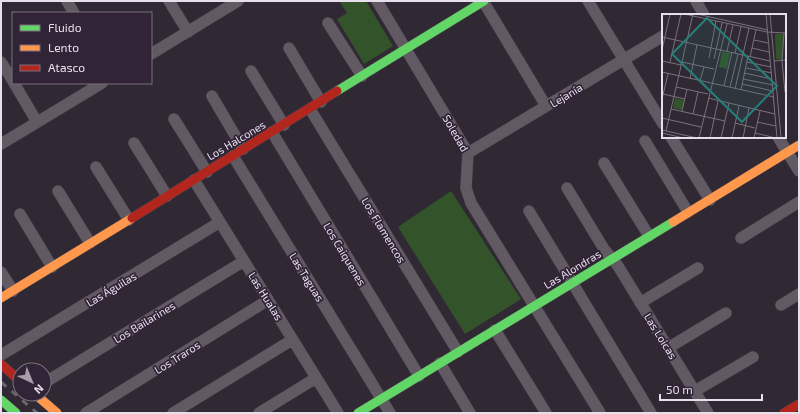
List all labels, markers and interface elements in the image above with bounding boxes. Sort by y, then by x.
legend [12,12,152,84]
inset map [662,14,786,138]
text: Fluido [48,20,82,34]
text: Lento [48,40,79,54]
text: Atasco [48,60,85,74]
street label: Lejanía [547,80,585,111]
street label: Soledad [440,112,472,154]
street label: Los Halcones [204,117,268,163]
street label: Los Flamencos [359,195,409,266]
street label: Los Caiquenes [321,220,369,288]
street label: Las Alondras [541,247,603,291]
street label: Las Taguas [287,250,327,304]
street label: Las Águilas [84,269,139,309]
street label: Las Hualas [246,270,286,323]
street label: Los Bailarines [111,298,178,346]
street label: Las Loicas [642,311,680,362]
street label: Los Traros [152,338,203,376]
north arrow [12,362,52,402]
scale bar [660,376,762,402]
text: N [32,382,47,397]
text: 50 m [666,382,693,396]

